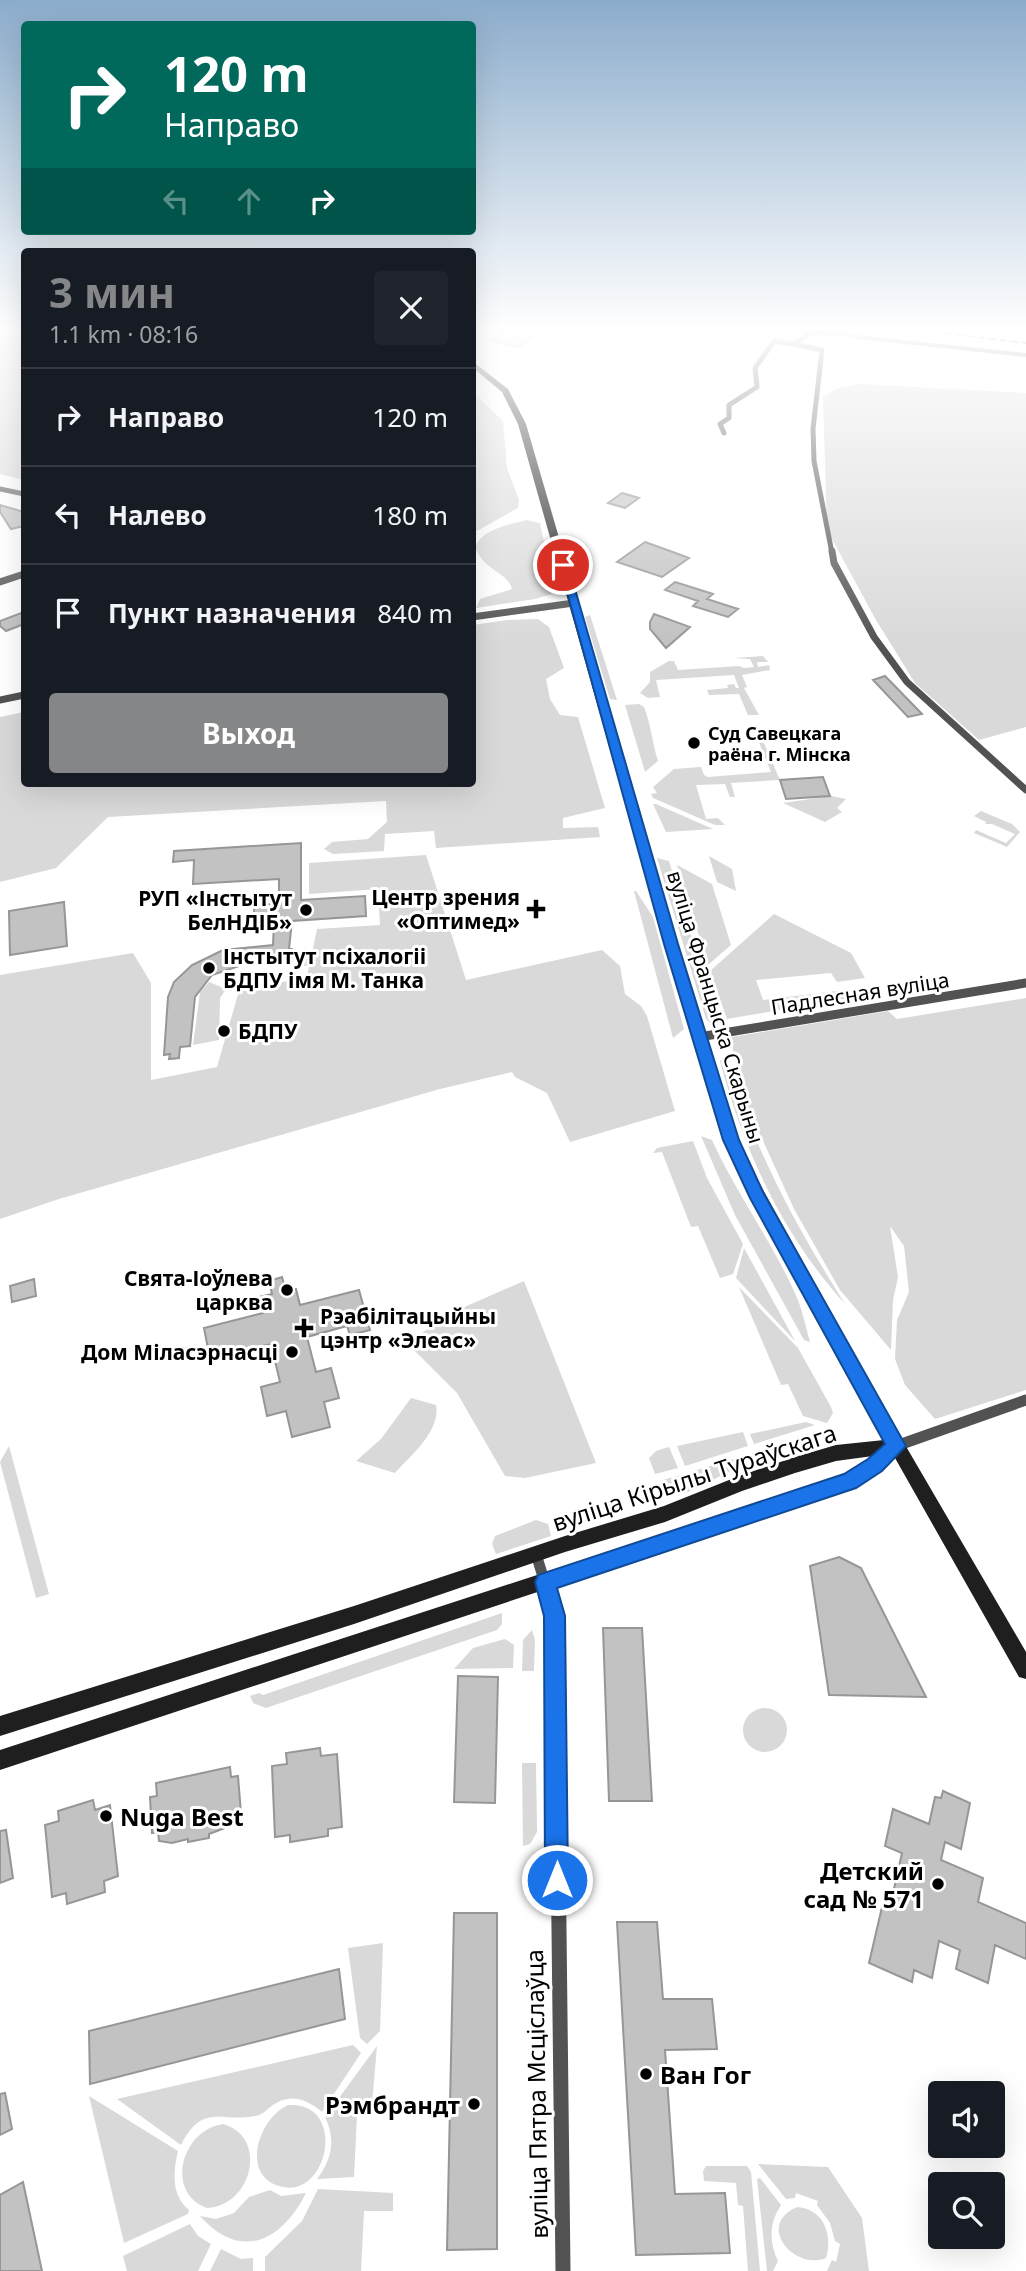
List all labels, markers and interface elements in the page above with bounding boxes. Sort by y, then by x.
text: 120 m [164,40,309,106]
icon: right [49,49,140,140]
text: Направо [164,103,299,146]
icon: left [157,182,195,220]
icon: ahead [230,182,268,220]
icon: right [303,182,341,220]
text: 3 мин [49,263,175,320]
button: close [374,271,448,345]
text: 1.1 km · 08:16 [49,318,198,350]
icon: right [49,398,87,436]
text: Направо [108,399,224,435]
text: 120 m [372,399,448,435]
icon: left [49,496,87,534]
text: Налево [108,497,207,533]
text: 180 m [372,497,448,533]
pin [533,535,593,595]
icon: arrive [544,546,582,584]
icon: arrive [49,594,87,632]
text: Пункт назначения [108,595,356,631]
text: 840 m [377,595,453,631]
button: Выход [49,693,448,773]
place label: Суд Савецкага раёна г. Мінска [708,721,851,766]
marker: Суд Савецкага раёна г. Мінска [686,735,702,751]
street label: вуліца Францыска Скарыны [661,867,771,1147]
place label: Центр зрения «Оптимед» [371,883,520,935]
place label: РУП «Інстытут БелНДІБ» [138,884,292,936]
marker: Центр зрения «Оптимед» [526,899,546,919]
marker: РУП «Інстытут БелНДІБ» [298,902,314,918]
place label: Інстытут псіхалогіі БДПУ імя М. Танка [223,942,426,994]
marker: Інстытут псіхалогіі БДПУ імя М. Танка [201,960,217,976]
street label: Падлесная вуліца [769,965,951,1021]
place label: БДПУ [238,1017,298,1045]
marker: БДПУ [216,1023,232,1039]
place label: Свята-Іоўлева царква [124,1264,273,1316]
marker: Свята-Іоўлева царква [279,1282,295,1298]
place label: Рэабілітацыйны цэнтр «Элеас» [320,1302,496,1354]
marker: Рэабілітацыйны цэнтр «Элеас» [294,1318,314,1338]
place label: Дом Міласэрнасці [81,1338,278,1366]
marker: Дом Міласэрнасці [284,1344,300,1360]
street label: вуліца Кірылы Тураўскага [548,1415,840,1539]
place label: Nuga Best [120,1800,244,1833]
marker: Nuga Best [98,1808,114,1824]
position arrow [520,1843,594,1917]
place label: Детский сад № 571 [803,1854,924,1915]
marker: Детский сад № 571 [930,1876,946,1892]
street label: вуліца Пятра Мсціслаўца [517,1949,555,2239]
place label: Ван Гог [660,2058,751,2091]
marker: Ван Гог [638,2066,654,2082]
map controls [928,2081,1005,2249]
button: sound [928,2081,1005,2158]
place label: Рэмбрандт [325,2088,460,2121]
marker: Рэмбрандт [466,2096,482,2112]
button: search [928,2172,1005,2249]

